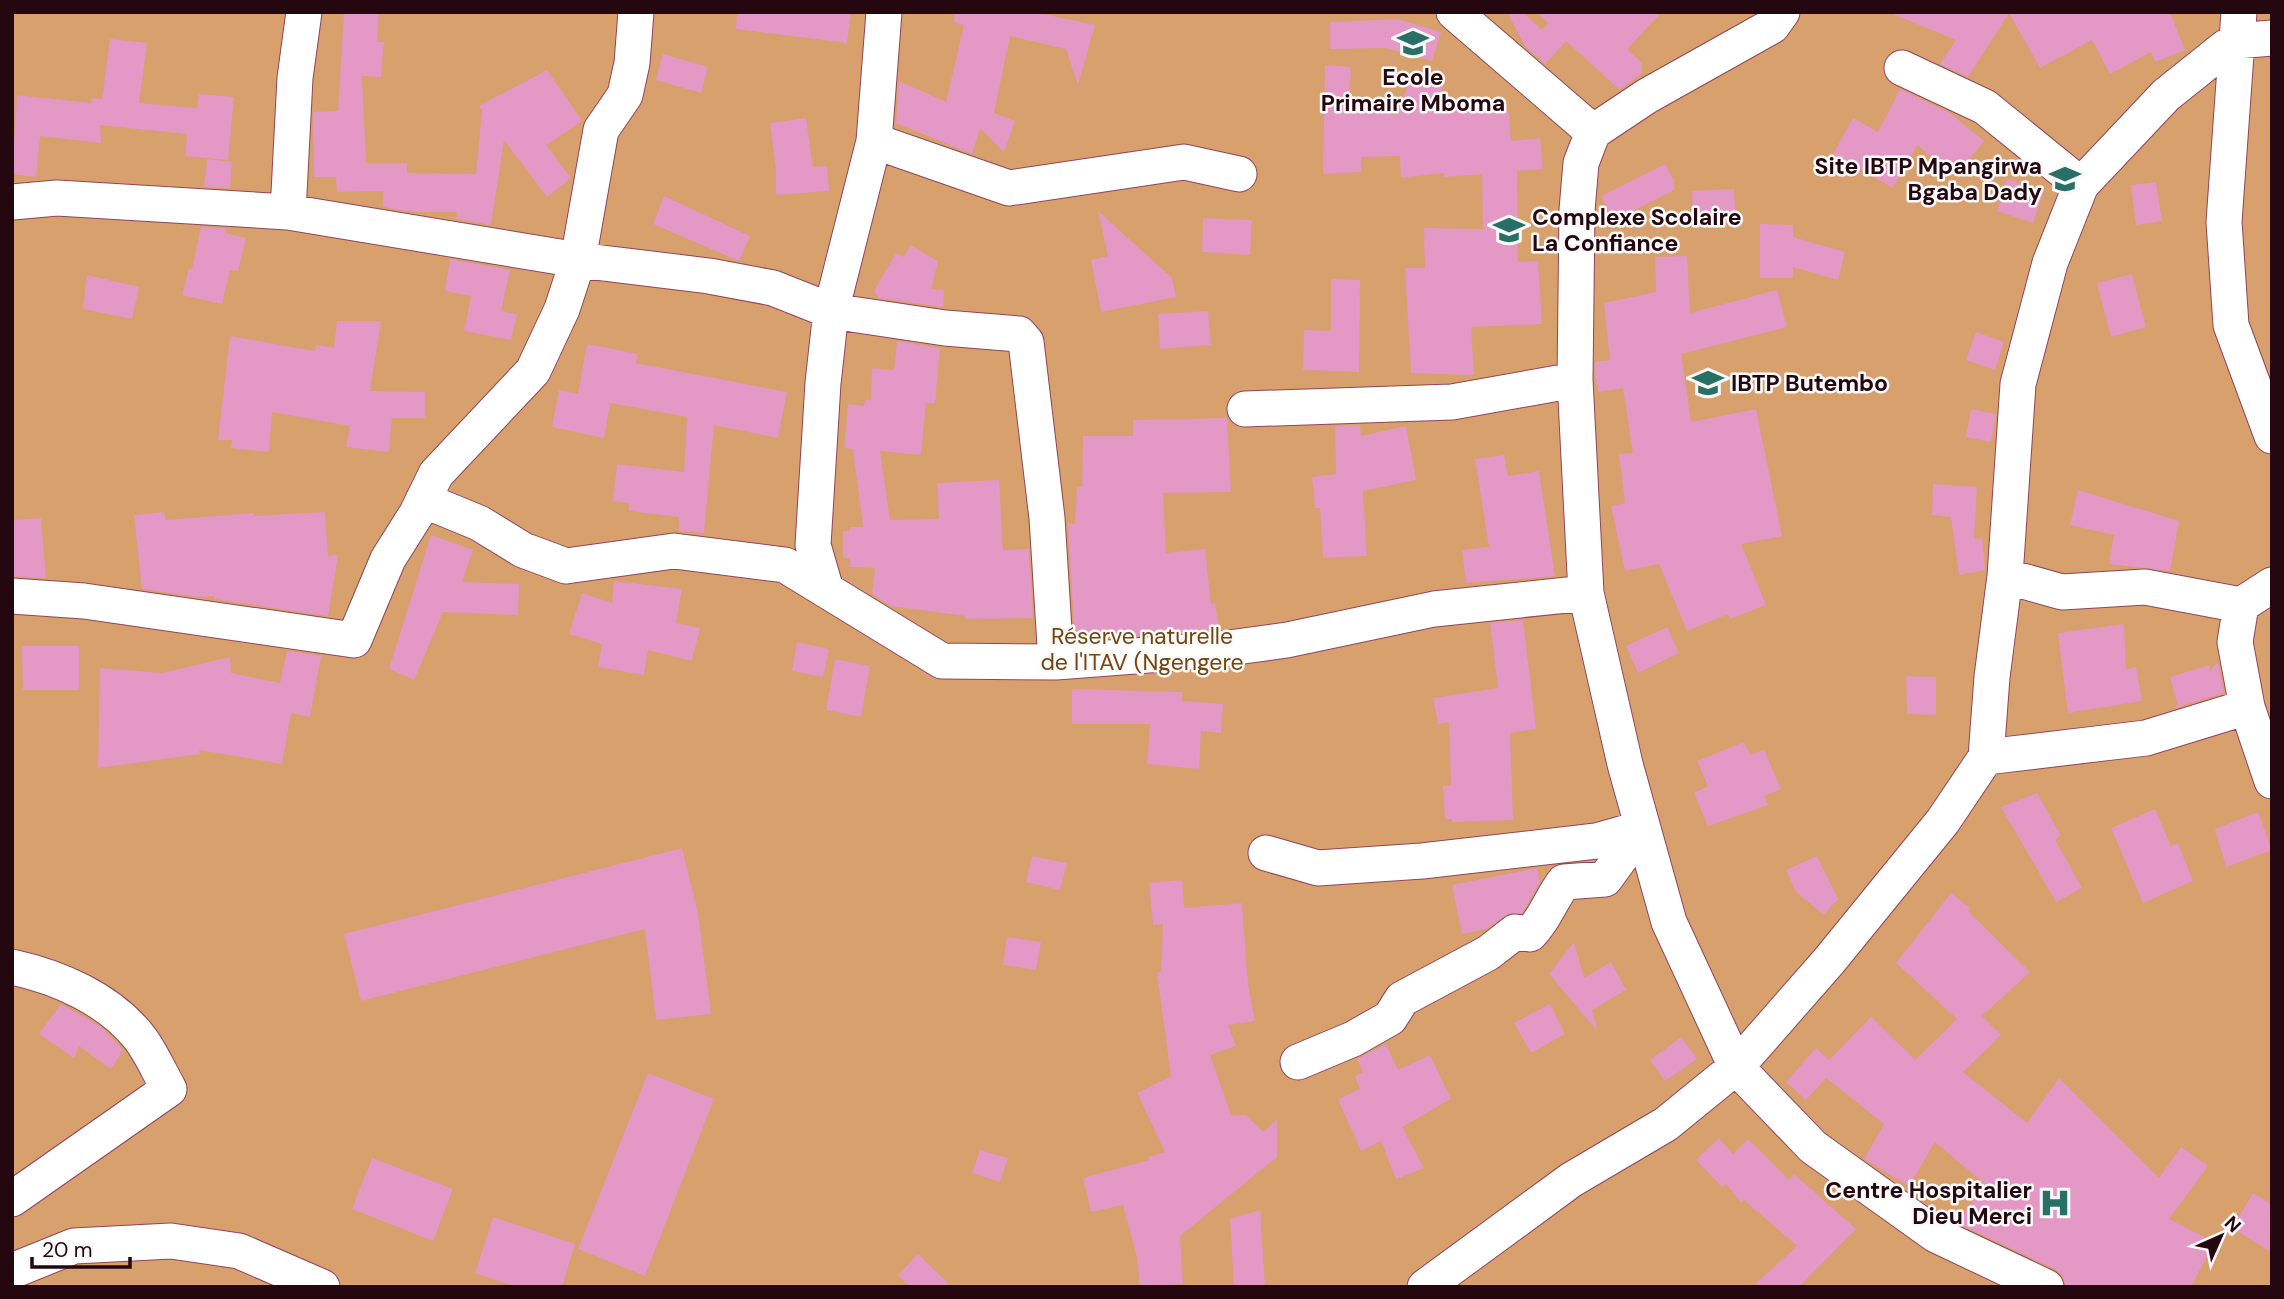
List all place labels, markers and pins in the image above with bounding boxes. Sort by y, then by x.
school or university icon: Ecole Primaire Mboma [1396,26,1430,60]
place label: Ecole Primaire Mboma [1321,62,1505,118]
place label: Site IBTP Mpangirwa Bgaba Dady [1815,151,2042,207]
school or university icon: Site IBTP Mpangirwa Bgaba Dady [2048,162,2082,196]
place label: Complexe Scolaire La Confiance [1532,202,1742,258]
school or university icon: Complexe Scolaire La Confiance [1492,213,1526,247]
school or university icon: IBTP Butembo [1691,366,1725,400]
place label: IBTP Butembo [1731,368,1888,398]
place label: Centre Hospitalier Dieu Merci [1825,1175,2032,1231]
hospital icon: Centre Hospitalier Dieu Merci [2038,1186,2072,1220]

